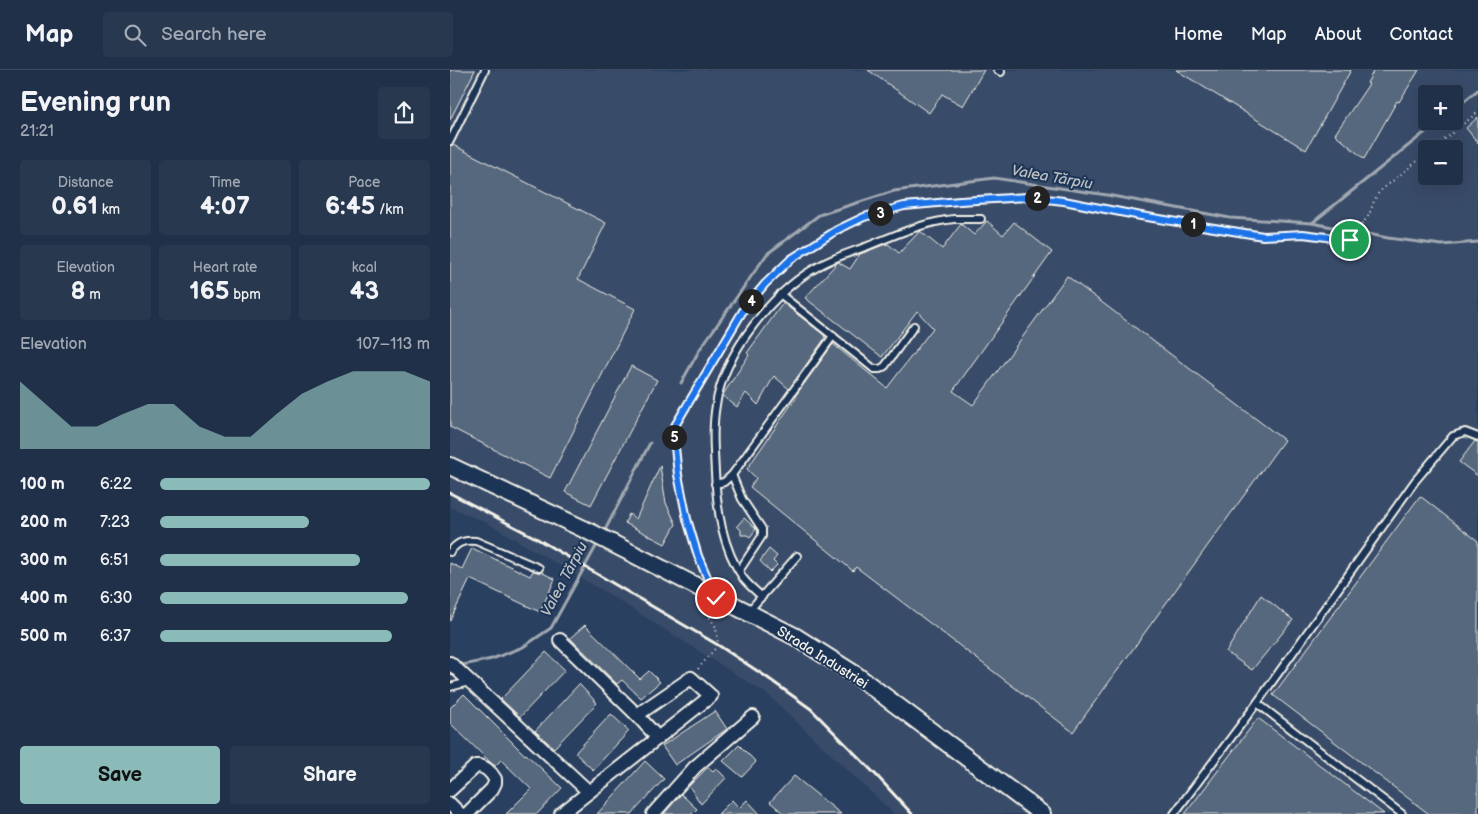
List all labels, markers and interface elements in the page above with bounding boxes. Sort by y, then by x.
search box [103,12,453,57]
text: Map [25,20,73,49]
icon: search [121,21,149,49]
text: Search here [161,23,267,46]
text: Home [1174,24,1223,45]
text: Map [1251,24,1287,45]
text: About [1315,24,1362,45]
text: Contact [1390,24,1453,45]
map controls [1418,85,1463,185]
button: + [1418,85,1463,130]
text: Evening run [20,86,171,119]
button: share [378,87,430,139]
text: 21:21 [20,122,54,141]
button: − [1418,140,1463,185]
water label: Valea Tărpiu [1010,161,1095,194]
text: Distance [58,174,114,191]
text: Time [209,174,241,191]
text: Pace [348,174,380,191]
pin: 2 [1024,186,1050,210]
text: 2 [1033,190,1042,207]
text: 0.61 [51,191,98,222]
text: 4:07 [200,191,250,222]
text: 6:45 [325,191,375,222]
pin: 3 [868,200,892,226]
text: km [98,201,120,218]
text: /km [375,201,404,218]
text: 3 [876,205,885,222]
pin: 1 [1180,212,1206,236]
text: 1 [1191,216,1196,233]
pin [1329,219,1371,261]
icon: arrive [1336,226,1364,254]
text: Elevation [56,259,115,276]
text: Heart rate [193,259,257,276]
text: kcal [352,259,377,276]
text: 8 [70,276,86,307]
text: 165 [189,276,229,307]
text: 43 [350,276,379,307]
text: m [86,286,101,303]
text: bpm [229,286,261,303]
pin: 4 [738,288,764,314]
text: 4 [747,293,756,310]
text: Elevation [20,335,87,354]
text: 107–113 m [356,335,430,354]
pin: 5 [662,424,686,450]
text: 5 [670,429,679,446]
text: 100 m [20,475,65,494]
text: 6:22 [100,475,132,494]
text: 200 m [20,513,67,532]
text: 7:23 [100,513,130,532]
water label: Valea Tărpiu [537,538,592,620]
text: 300 m [20,551,67,570]
text: 6:51 [100,551,128,570]
pin [695,577,737,619]
icon: check [702,584,730,612]
text: 400 m [20,589,67,608]
text: 6:30 [100,589,132,608]
street label: Strada Industriei [774,623,872,692]
text: 500 m [20,627,67,646]
text: 6:37 [100,627,131,646]
button: Save [20,746,220,804]
button: Share [230,746,430,804]

